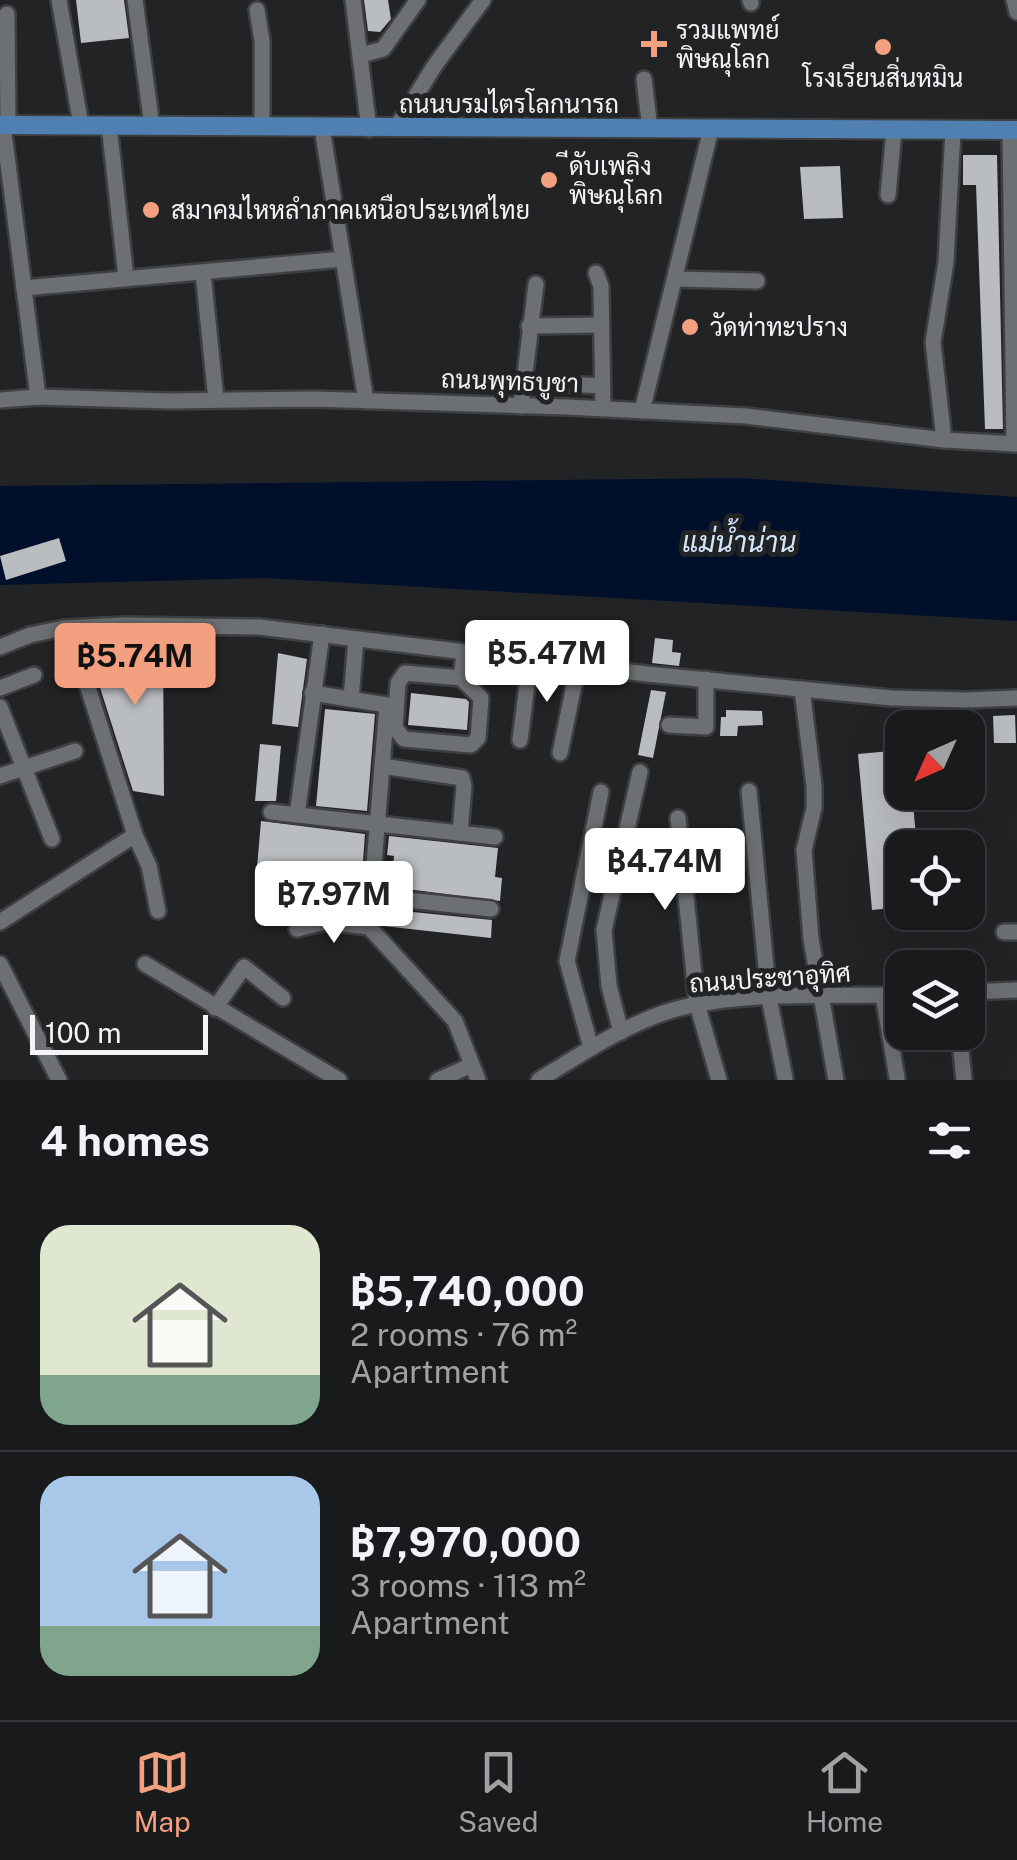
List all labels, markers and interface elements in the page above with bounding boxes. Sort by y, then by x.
place label: รวมแพทย์ พิษณุโลก [676,13,779,77]
marker: รวมแพทย์ พิษณุโลก [641,31,667,57]
marker: โรงเรียนสิ่นหมิน [872,36,894,58]
place label: โรงเรียนสิ่นหมิน [801,57,963,93]
street label: ถนนบรมไตรโลกนารถ [399,88,619,119]
place label: ีดับเพลิง พิษณุโลก [555,150,663,213]
marker: ีดับเพลิง พิษณุโลก [538,169,560,191]
place label: สมาคมไหหลำภาคเหนือประเทศไทย [171,194,530,225]
marker: สมาคมไหหลำภาคเหนือประเทศไทย [140,199,162,221]
place label: วัดท่าทะปราง [710,311,848,342]
marker: วัดท่าทะปราง [679,316,701,338]
street label: ถนนพุทธบูชา [441,364,579,401]
water label: แม่น้ำน่าน [682,518,796,558]
pin: ฿5.47M [466,620,628,705]
pin: ฿5.74M [54,623,216,708]
text: ฿5.47M [487,634,607,671]
text: ฿5.74M [77,637,193,674]
north arrow [885,710,985,810]
map controls [885,710,985,1050]
pin: ฿4.74M [584,828,746,913]
button: locate [885,830,985,930]
text: ฿4.74M [607,842,723,879]
pin: ฿7.97M [253,861,415,946]
text: ฿7.97M [277,875,391,912]
button: layers [885,950,985,1050]
street label: ถนนประชาอุทิศ [688,957,852,1002]
scale bar [30,1010,208,1054]
text: 100 m [45,1016,122,1049]
icon: filters [922,1113,977,1168]
text: 4 homes [40,1116,210,1165]
icon: home [120,1265,240,1385]
text: ฿5,740,000 [350,1266,585,1315]
text: 2 rooms · 76 m² [350,1316,577,1353]
text: Apartment [350,1353,510,1390]
icon: home [120,1516,240,1636]
text: ฿7,970,000 [350,1517,581,1566]
text: 3 rooms · 113 m² [350,1567,586,1604]
text: Apartment [350,1604,510,1641]
tab: Map [134,1745,191,1838]
tab: Saved [458,1745,538,1838]
tab: Home [806,1745,883,1838]

